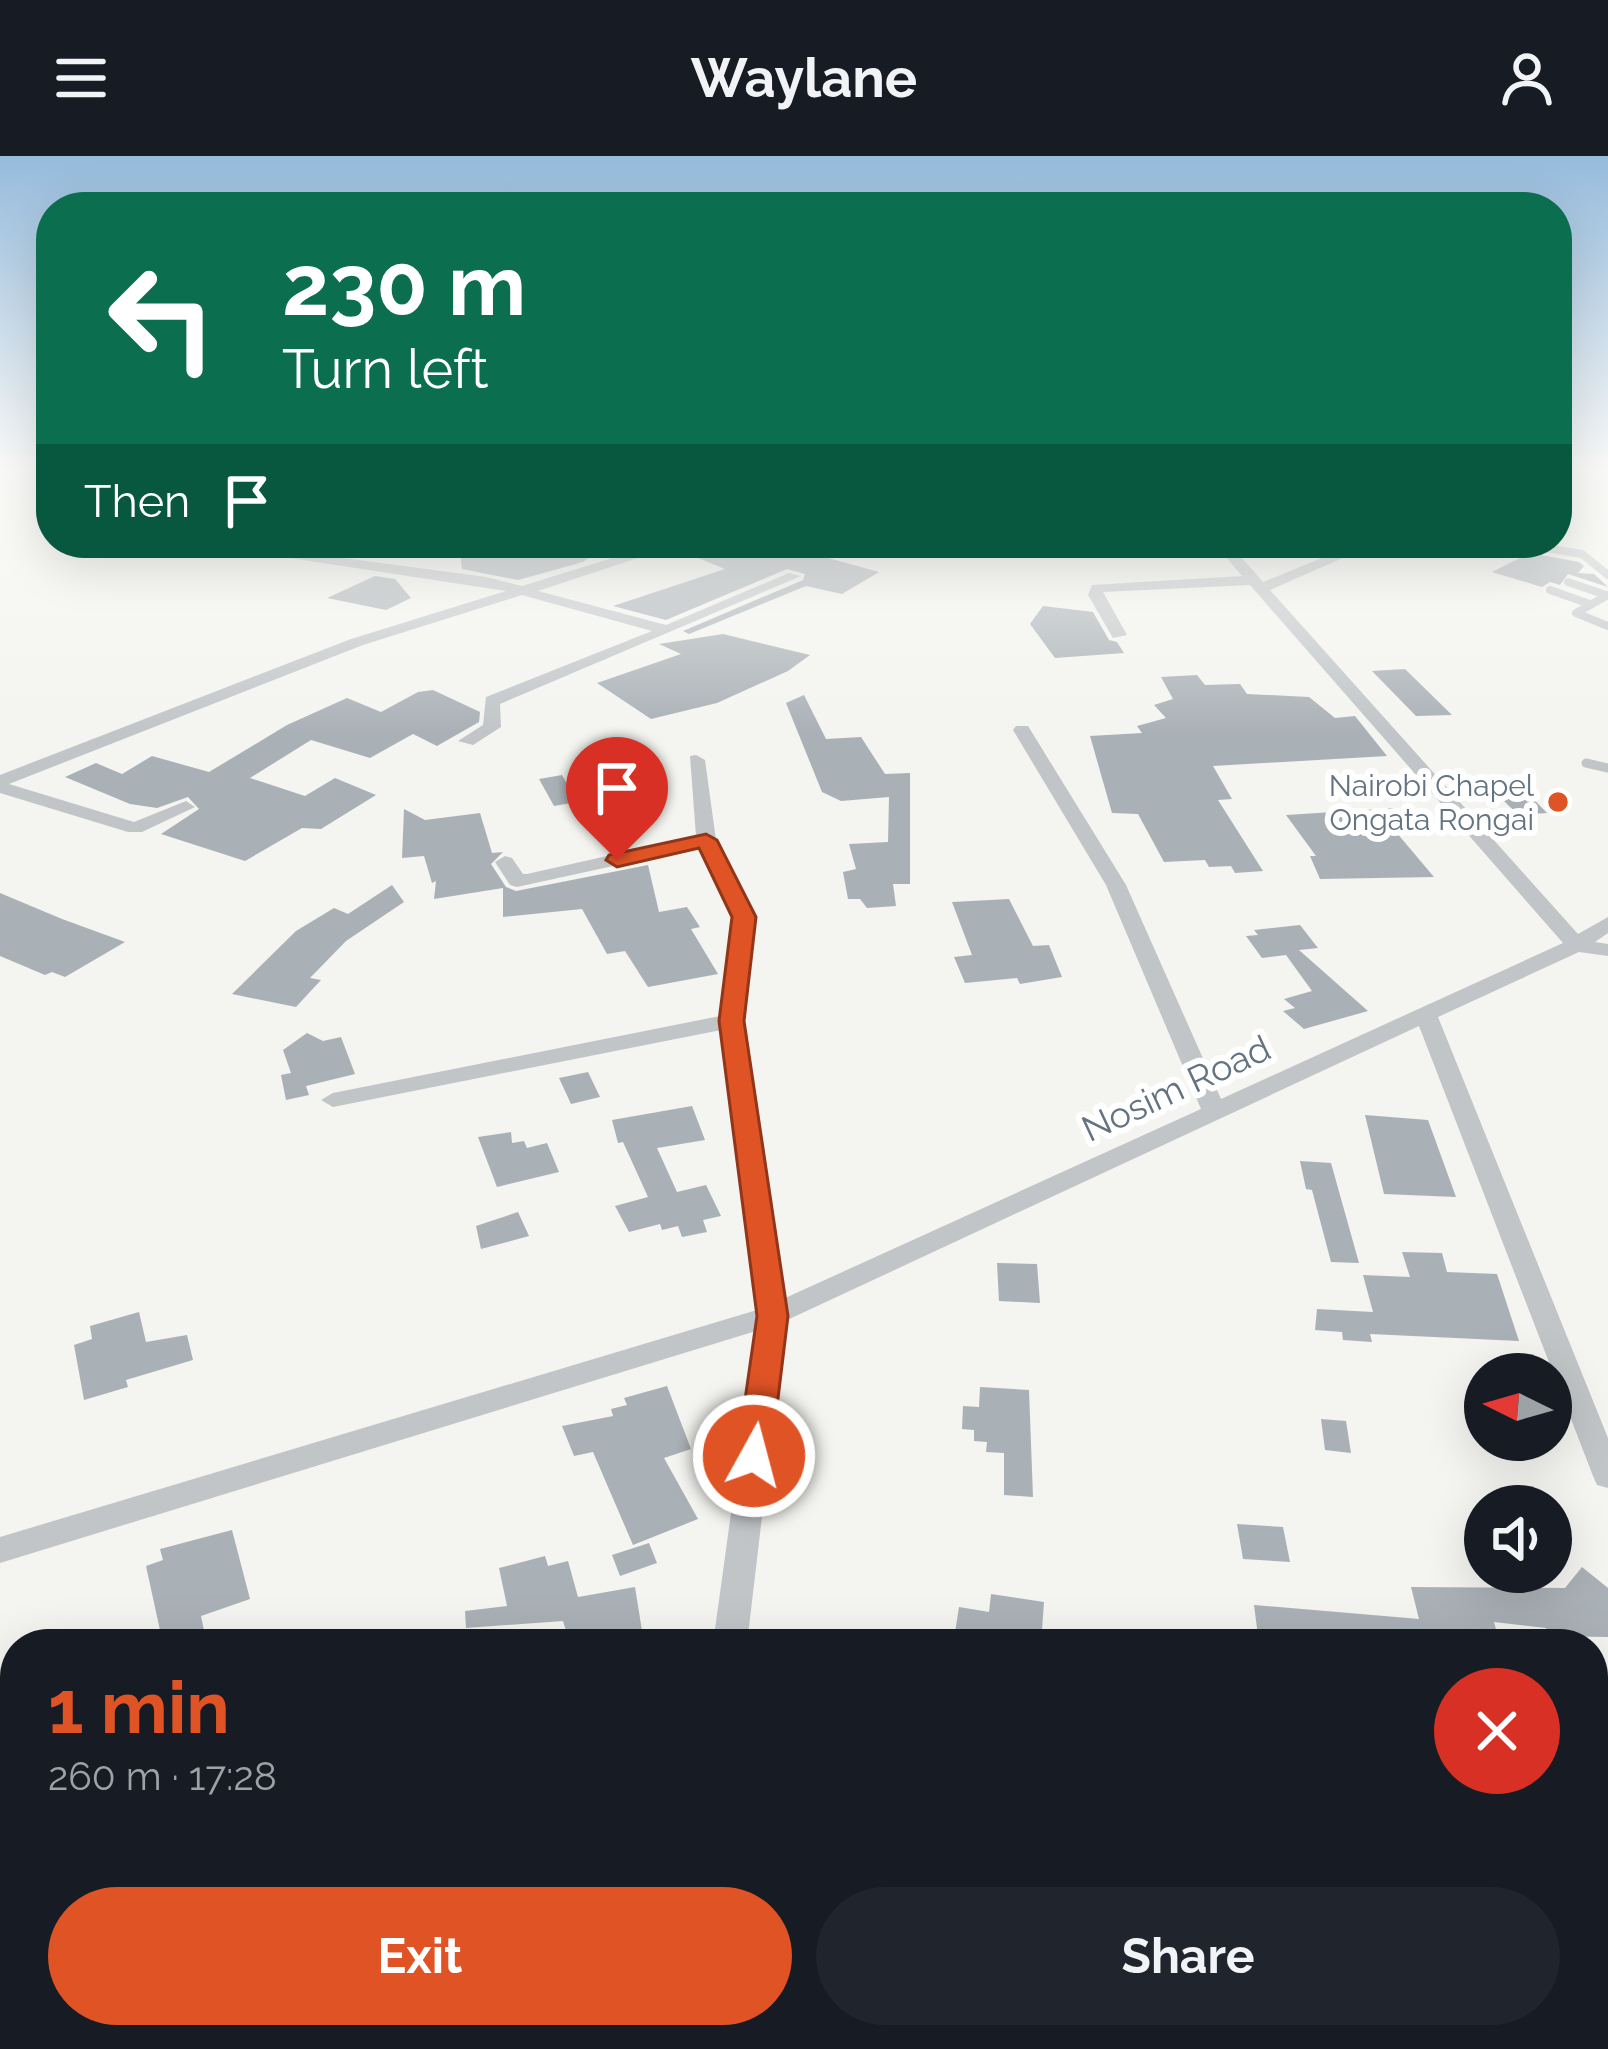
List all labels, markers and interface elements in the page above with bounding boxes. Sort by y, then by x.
icon: menu [48,45,114,111]
icon: person [1494,45,1560,111]
text: Waylane [691,46,917,110]
text: 230 m [282,236,526,335]
icon: left [84,240,240,396]
text: Turn left [282,337,489,401]
icon: arrive [214,468,280,534]
text: Then [84,475,190,528]
pin [566,737,668,860]
icon: arrive [584,755,650,821]
place label: Nairobi Chapel Ongata Rongai [1329,768,1535,837]
marker: Nairobi Chapel Ongata Rongai [1545,789,1571,815]
street label: Nosim Road [1075,1026,1277,1150]
north arrow [1464,1353,1572,1461]
map controls [1464,1353,1572,1593]
position arrow [691,1393,817,1519]
button: sound [1464,1485,1572,1593]
text: 1 min [48,1665,230,1750]
button: close [1434,1668,1560,1794]
text: 260 m · 17:28 [48,1753,277,1799]
button: Exit [48,1887,792,2025]
button: Share [816,1887,1560,2025]

